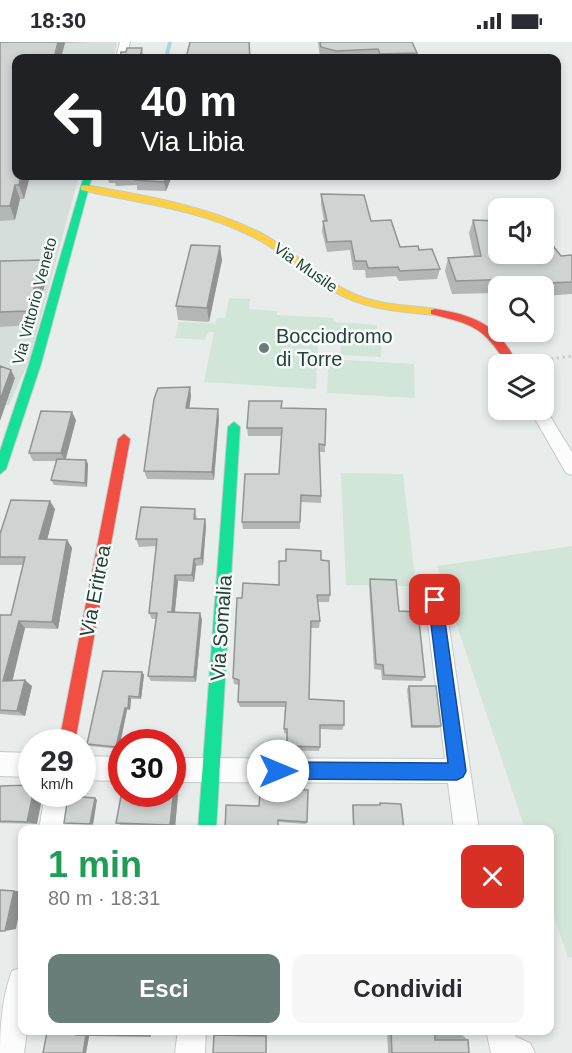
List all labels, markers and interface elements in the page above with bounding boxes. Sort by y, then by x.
text: 18:30 [30,8,86,33]
icon: left [42,78,120,156]
text: 40 m [141,78,237,125]
text: Via Libia [141,127,244,157]
map controls [488,198,554,420]
button: sound [488,198,554,264]
street label: Via Vittorio Veneto [9,236,60,367]
street label: Via Musile [271,239,341,296]
button: search [488,276,554,342]
place label: Bocciodromo di Torre [276,325,393,370]
marker: Bocciodromo di Torre [257,341,271,355]
button: layers [488,354,554,420]
street label: Via Eritrea [75,542,115,639]
street label: Via Somalia [206,573,236,682]
pin [409,574,460,625]
icon: arrive [418,583,451,616]
speed limit sign: 30 [108,729,186,807]
position arrow [246,739,310,803]
text: 29 [40,744,74,777]
text: km/h [41,775,73,792]
text: 1 min [48,844,142,885]
button: close [461,845,524,908]
text: 80 m · 18:31 [48,887,160,909]
button: Esci [48,954,280,1023]
button: Condividi [292,954,524,1023]

